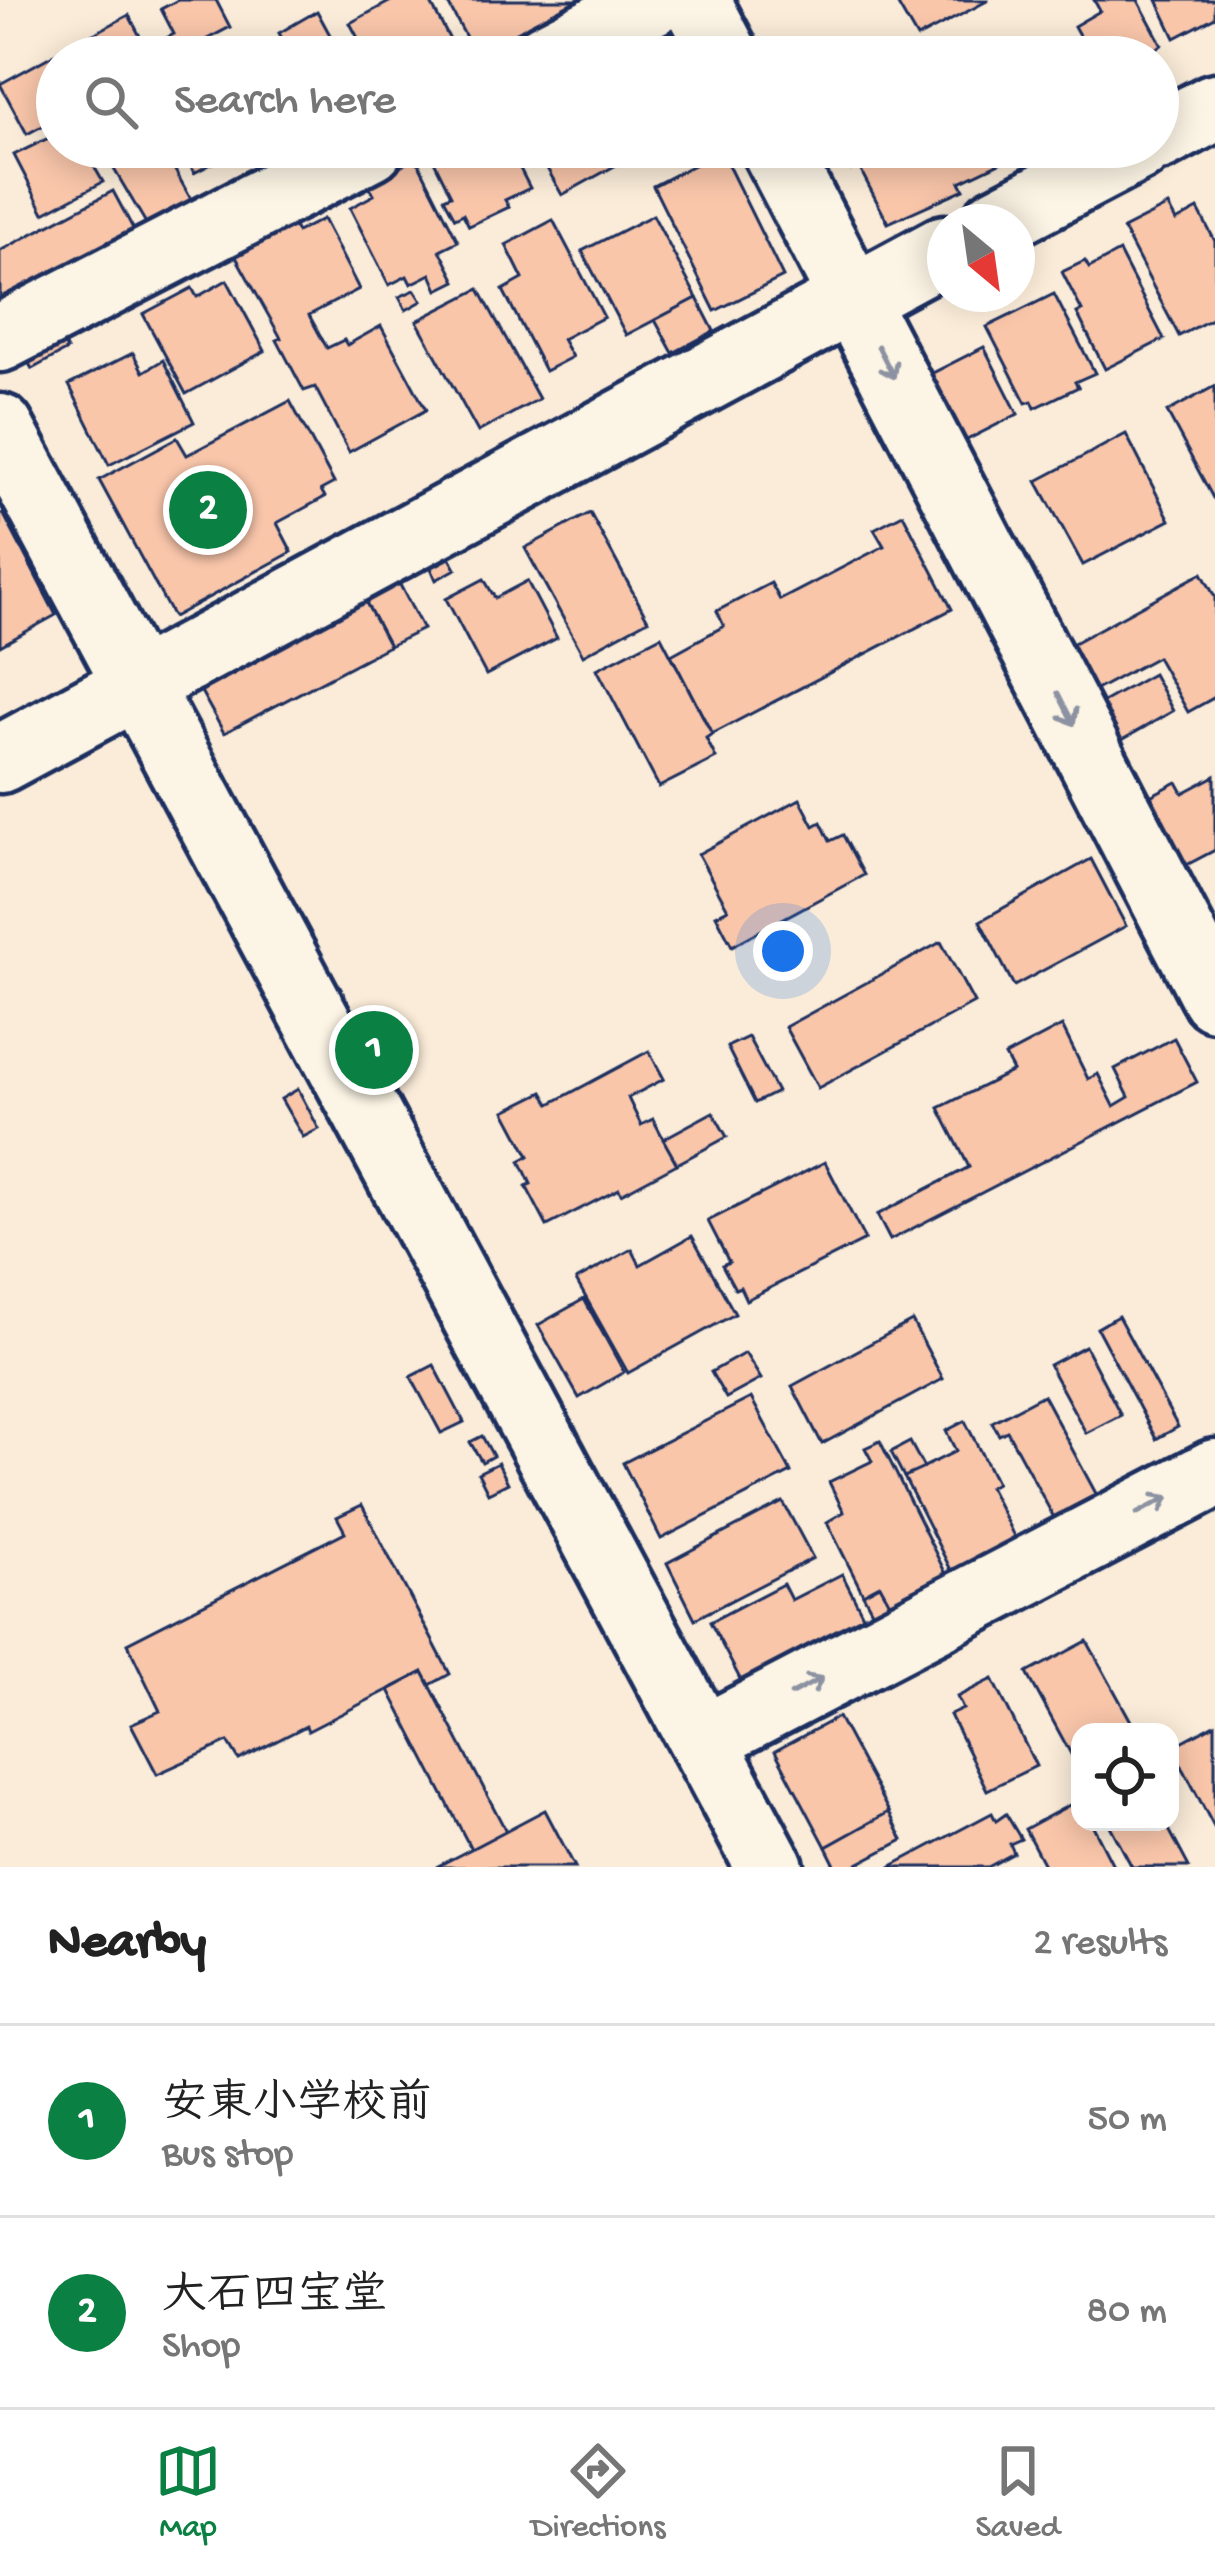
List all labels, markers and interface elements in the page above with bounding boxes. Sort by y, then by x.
search box [36,36,1179,168]
icon: search [78,69,144,135]
text: Search here [174,76,396,129]
north arrow [927,204,1035,312]
one-way arrow [876,344,899,380]
pin: 2 [169,465,247,555]
one-way arrow [1055,690,1078,726]
your location [753,921,813,981]
pin: 1 [335,1005,413,1095]
one-way arrow [1134,1493,1170,1516]
one-way arrow [788,1674,823,1697]
map controls [1071,1723,1179,1831]
button: locate [1071,1723,1179,1831]
text: Nearby [48,1915,206,1975]
text: 2 results [1033,1922,1167,1968]
text: 安東小学校前 [162,2080,432,2133]
text: 1 [79,2098,95,2144]
text: 50 m [1087,2098,1167,2144]
text: Bus stop [162,2133,294,2179]
text: 大石四宝堂 [162,2272,387,2325]
text: 2 [77,2290,97,2336]
text: 80 m [1087,2290,1167,2336]
text: Shop [162,2325,240,2371]
tab: Map [155,2438,221,2548]
tab: Directions [531,2438,665,2548]
tab: Saved [975,2438,1060,2548]

